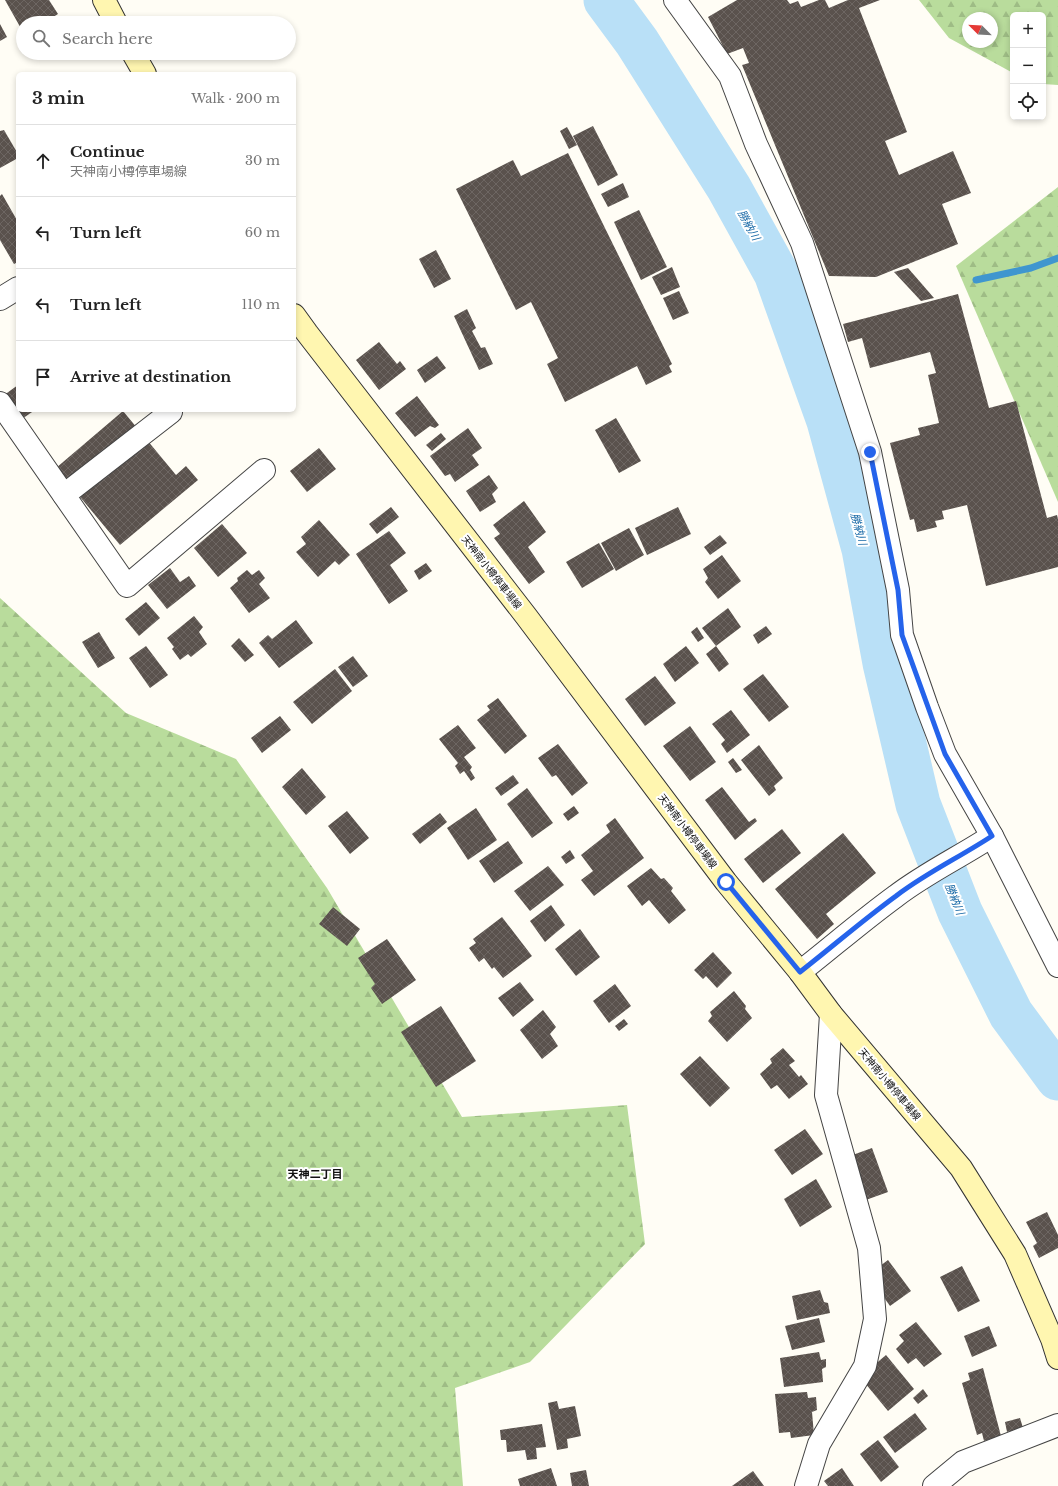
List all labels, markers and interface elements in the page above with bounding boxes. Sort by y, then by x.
north arrow [962,12,998,48]
map controls [1010,12,1046,120]
button: + [1010,12,1046,48]
search box [16,16,296,60]
icon: search [30,27,52,49]
text: Search here [62,29,153,48]
button: − [1010,48,1046,84]
button: locate [1010,84,1046,120]
text: 3 min [32,88,85,109]
text: Walk · 200 m [191,90,280,107]
text: Continue [70,142,145,161]
icon: ahead [32,150,54,172]
text: 30 m [245,152,280,169]
text: 天神南小樽停車場線 [70,163,187,180]
water label: 勝納川 [735,207,764,244]
icon: left [32,222,54,244]
text: Turn left [70,223,141,242]
text: 60 m [245,224,280,241]
icon: left [32,294,54,316]
text: Turn left [70,295,141,314]
text: 110 m [241,296,280,313]
icon: arrive [32,366,54,388]
text: Arrive at destination [70,367,231,386]
route end [861,443,879,461]
water label: 勝納川 [848,511,870,548]
street label: 天神南小樽停車場線 [459,533,524,612]
street label: 天神南小樽停車場線 [655,791,720,871]
route start [717,873,735,891]
water label: 勝納川 [942,881,968,918]
street label: 天神南小樽停車場線 [856,1046,924,1123]
district label: 天神二丁目 [288,1167,343,1181]

